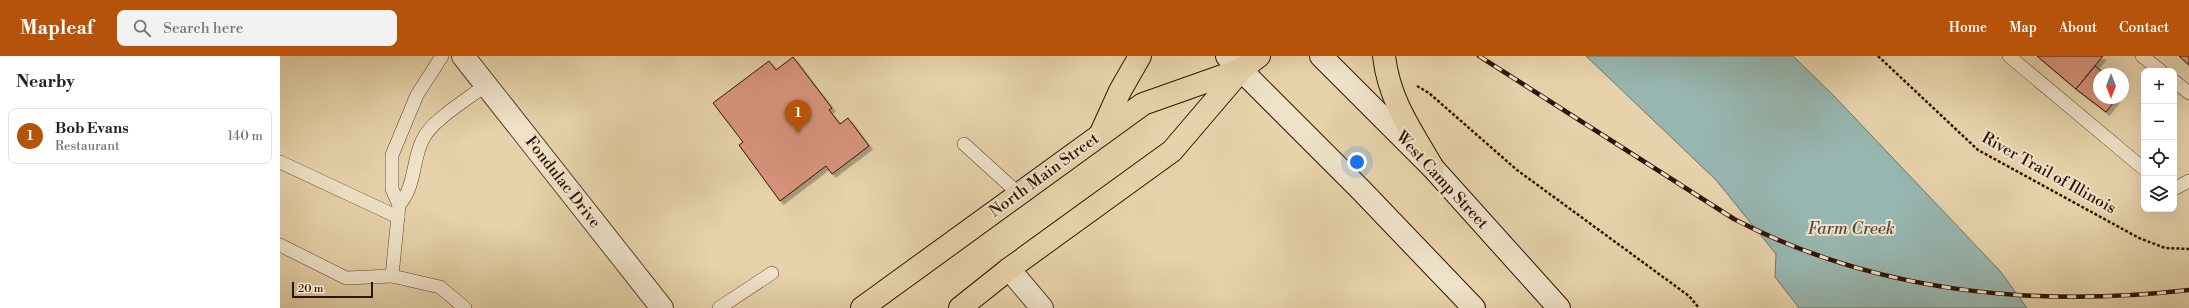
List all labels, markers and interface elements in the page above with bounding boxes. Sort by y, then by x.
search box [117,10,397,46]
text: Mapleaf [20,16,93,40]
icon: search [131,17,153,39]
text: Search here [163,19,243,38]
text: Home [1949,19,1987,37]
text: Map [2009,19,2037,37]
text: About [2059,19,2097,37]
text: Contact [2119,19,2169,37]
north arrow [2093,68,2129,104]
map controls [2141,68,2177,212]
button: + [2141,68,2177,104]
text: Nearby [16,71,75,93]
pin: 1 [785,100,811,133]
button: − [2141,104,2177,140]
text: Bob Evans [55,119,129,138]
street label: West Camp Street [1391,126,1493,233]
text: 1 [27,128,33,144]
text: 140 m [227,128,263,144]
street label: North Main Street [985,128,1103,221]
street label: River Trail of Illinois [1978,128,2120,218]
street label: Fondulac Drive [521,132,605,232]
text: Restaurant [55,138,120,154]
button: locate [2141,140,2177,176]
your location [1347,152,1367,172]
button: layers [2141,176,2177,212]
water label: Farm Creek [1807,218,1895,240]
scale bar [292,280,373,299]
text: 20 m [298,282,323,296]

